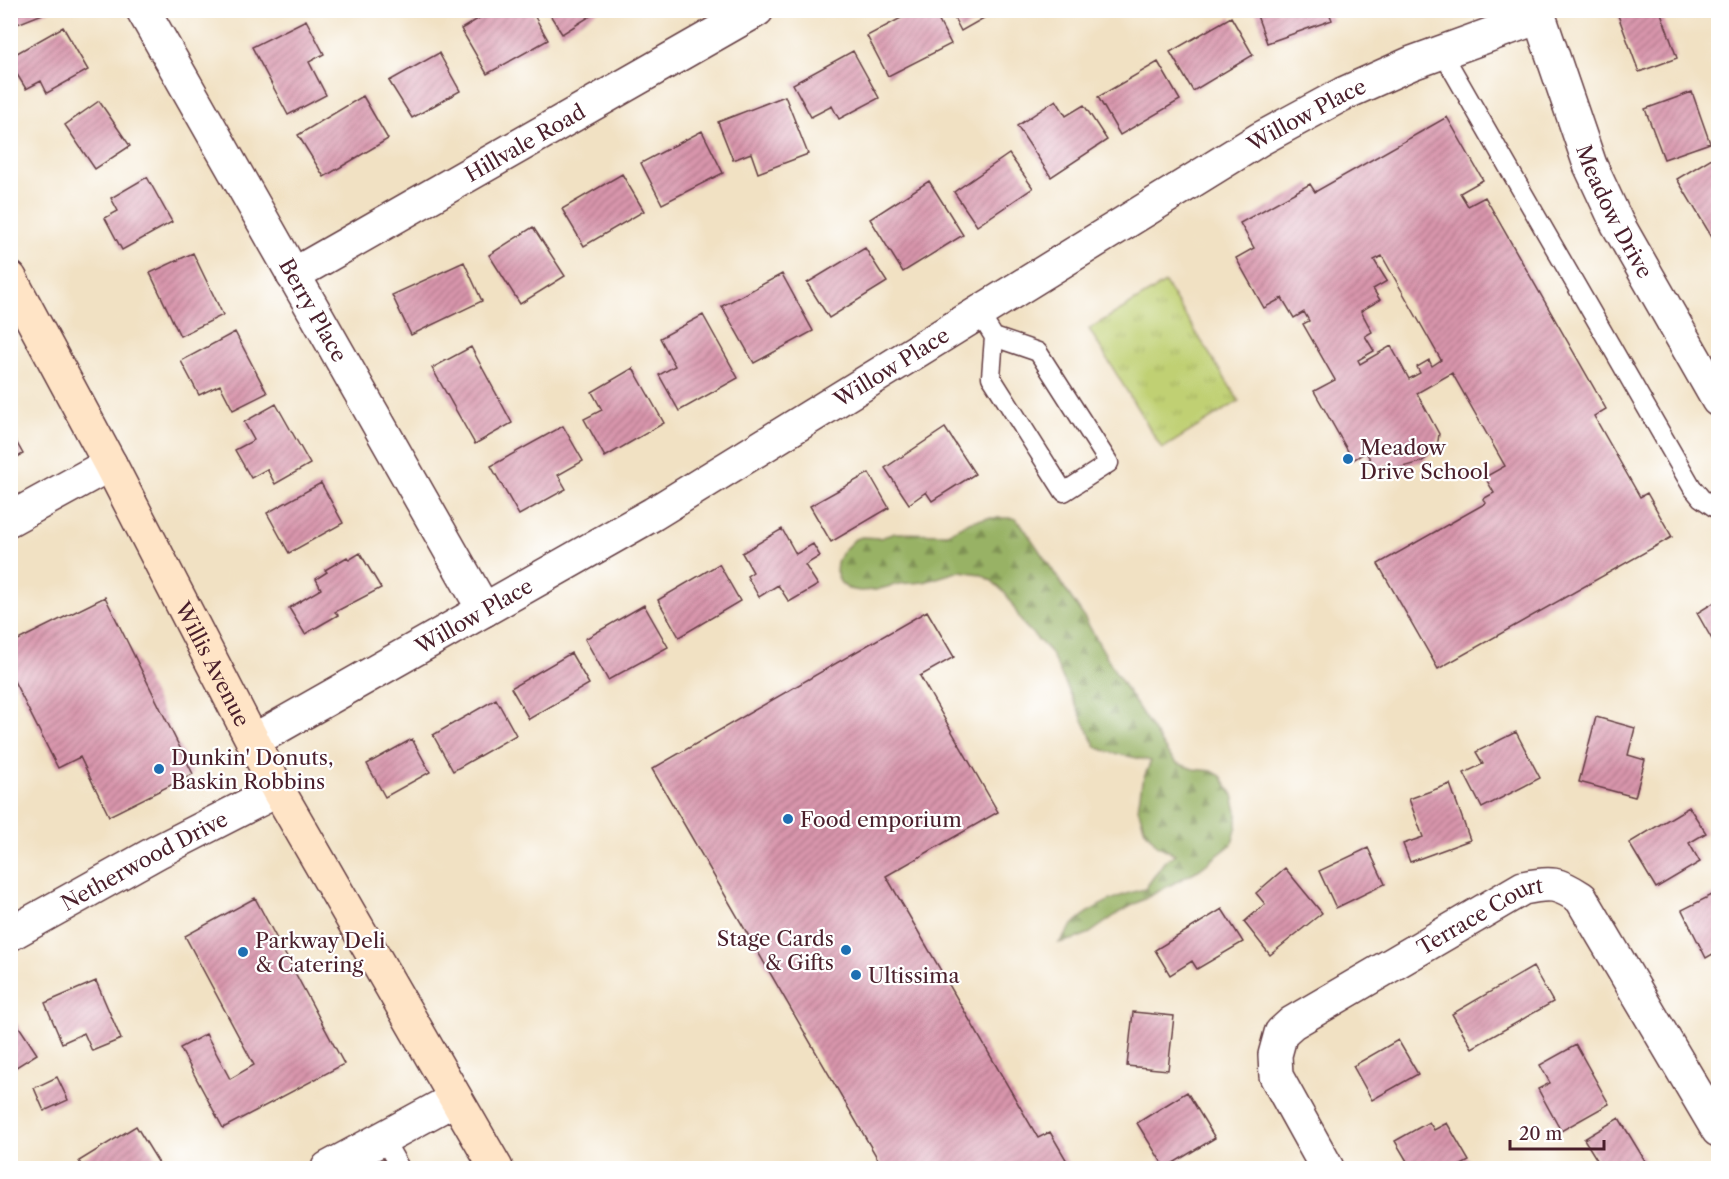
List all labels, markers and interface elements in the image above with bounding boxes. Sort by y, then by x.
street label: Willow Place [1242,73,1369,157]
street label: Hillvale Road [460,98,589,187]
street label: Meadow Drive [1572,141,1658,282]
street label: Berry Place [274,254,353,366]
street label: Willow Place [828,322,953,412]
place label: Meadow Drive School [1360,435,1489,484]
marker: Meadow Drive School [1341,452,1355,466]
street label: Willow Place [410,573,537,659]
street label: Willis Avenue [170,596,255,730]
place label: Dunkin' Donuts, Baskin Robbins [171,745,333,794]
marker: Dunkin' Donuts, Baskin Robbins [152,762,166,776]
street label: Netherwood Drive [57,806,232,916]
place label: Food emporium [800,807,962,832]
marker: Food emporium [781,812,795,826]
street label: Terrace Court [1412,872,1545,960]
place label: Stage Cards & Gifts [717,926,834,975]
place label: Parkway Deli & Catering [255,928,386,977]
marker: Stage Cards & Gifts [839,943,853,957]
marker: Parkway Deli & Catering [236,945,250,959]
place label: Ultissima [868,963,961,988]
marker: Ultissima [849,968,863,982]
scale bar [1510,1113,1604,1151]
text: 20 m [1519,1123,1563,1145]

